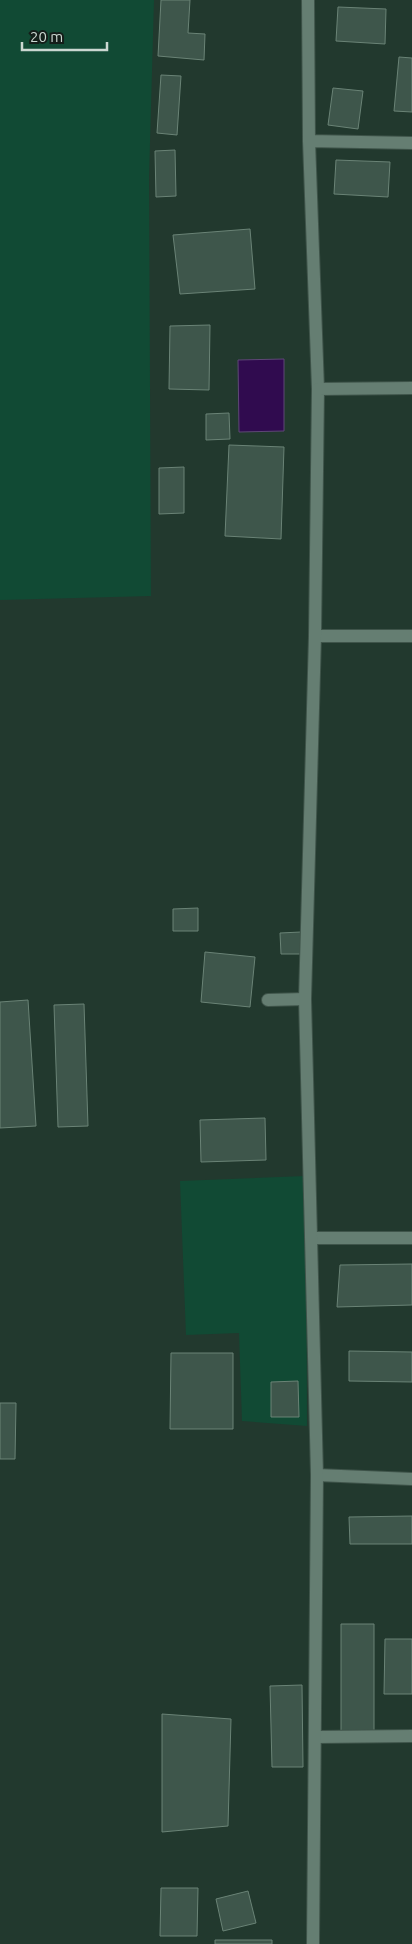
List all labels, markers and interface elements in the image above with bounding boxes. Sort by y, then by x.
scale bar [22,20,108,52]
text: 20 m [30,28,63,45]

